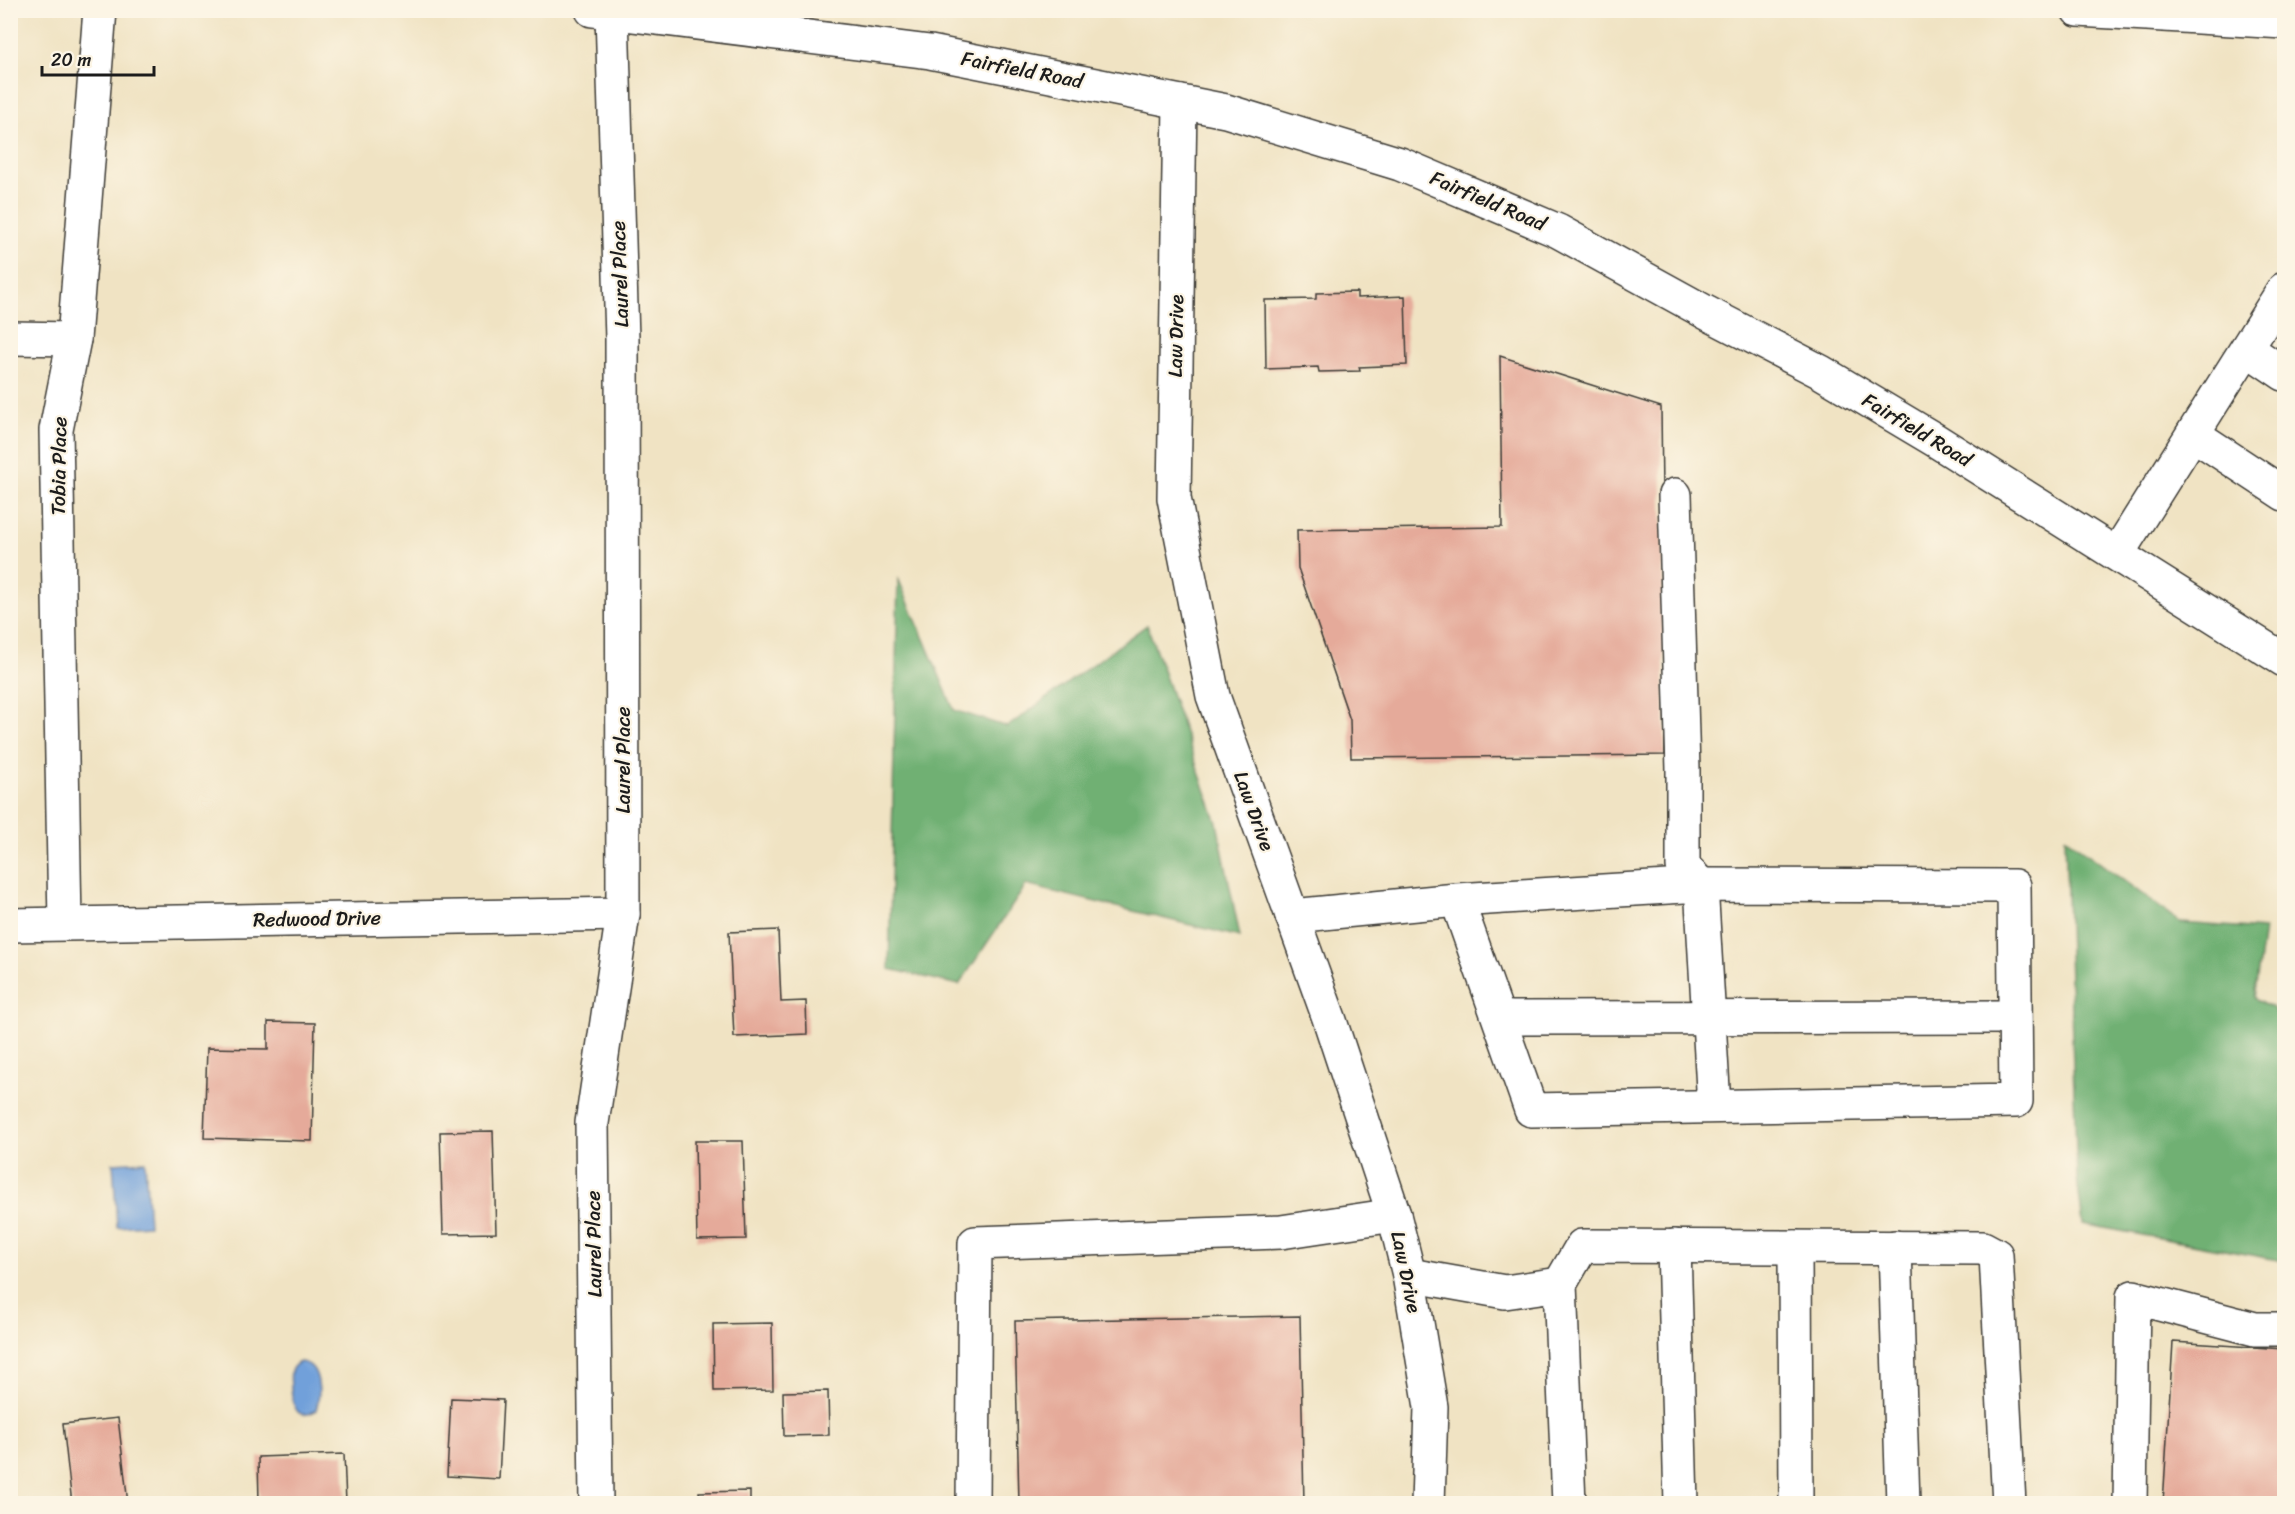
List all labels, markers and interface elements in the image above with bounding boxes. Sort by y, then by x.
scale bar [42,39,154,77]
street label: Fairfield Road [958,41,1087,99]
text: 20 m [51,44,91,76]
street label: Fairfield Road [1424,161,1553,242]
street label: Laurel Place [601,220,639,328]
street label: Law Drive [1158,294,1194,378]
street label: Fairfield Road [1855,383,1980,478]
street label: Tobia Place [41,416,77,516]
street label: Laurel Place [606,707,641,813]
street label: Law Drive [1223,766,1285,856]
street label: Redwood Drive [253,900,381,938]
street label: Laurel Place [576,1190,612,1298]
street label: Law Drive [1380,1228,1432,1317]

